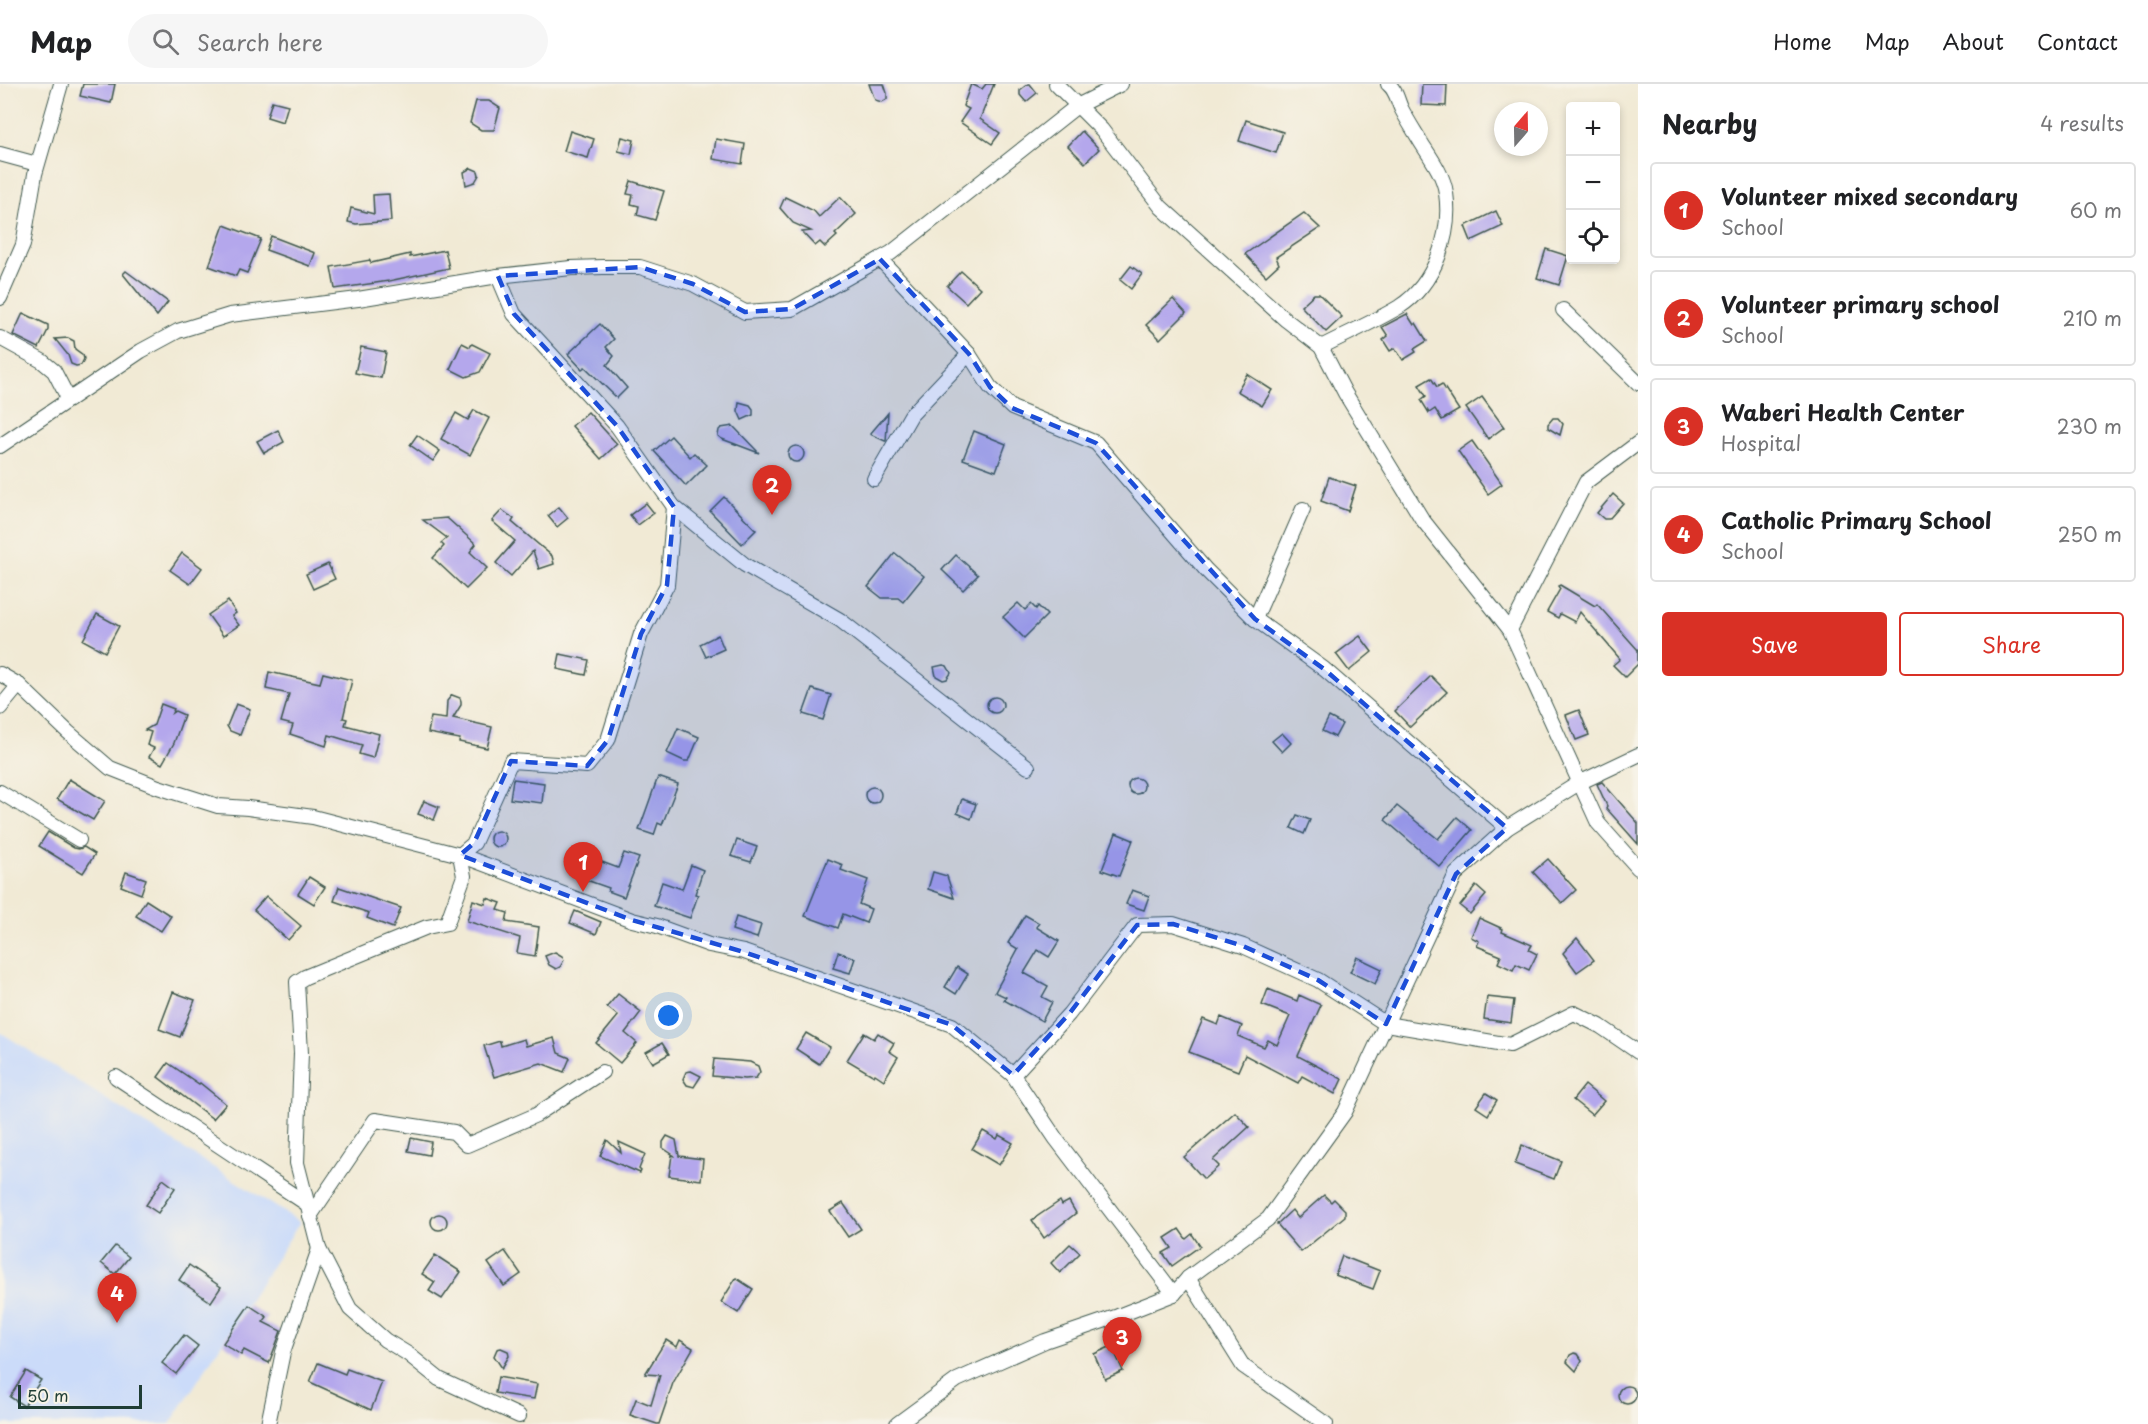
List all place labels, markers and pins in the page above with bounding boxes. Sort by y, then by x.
pin: 2 [752,466,792,515]
pin: 1 [564,842,602,892]
pin: 4 [98,1274,136,1323]
pin: 3 [1102,1318,1142,1367]

